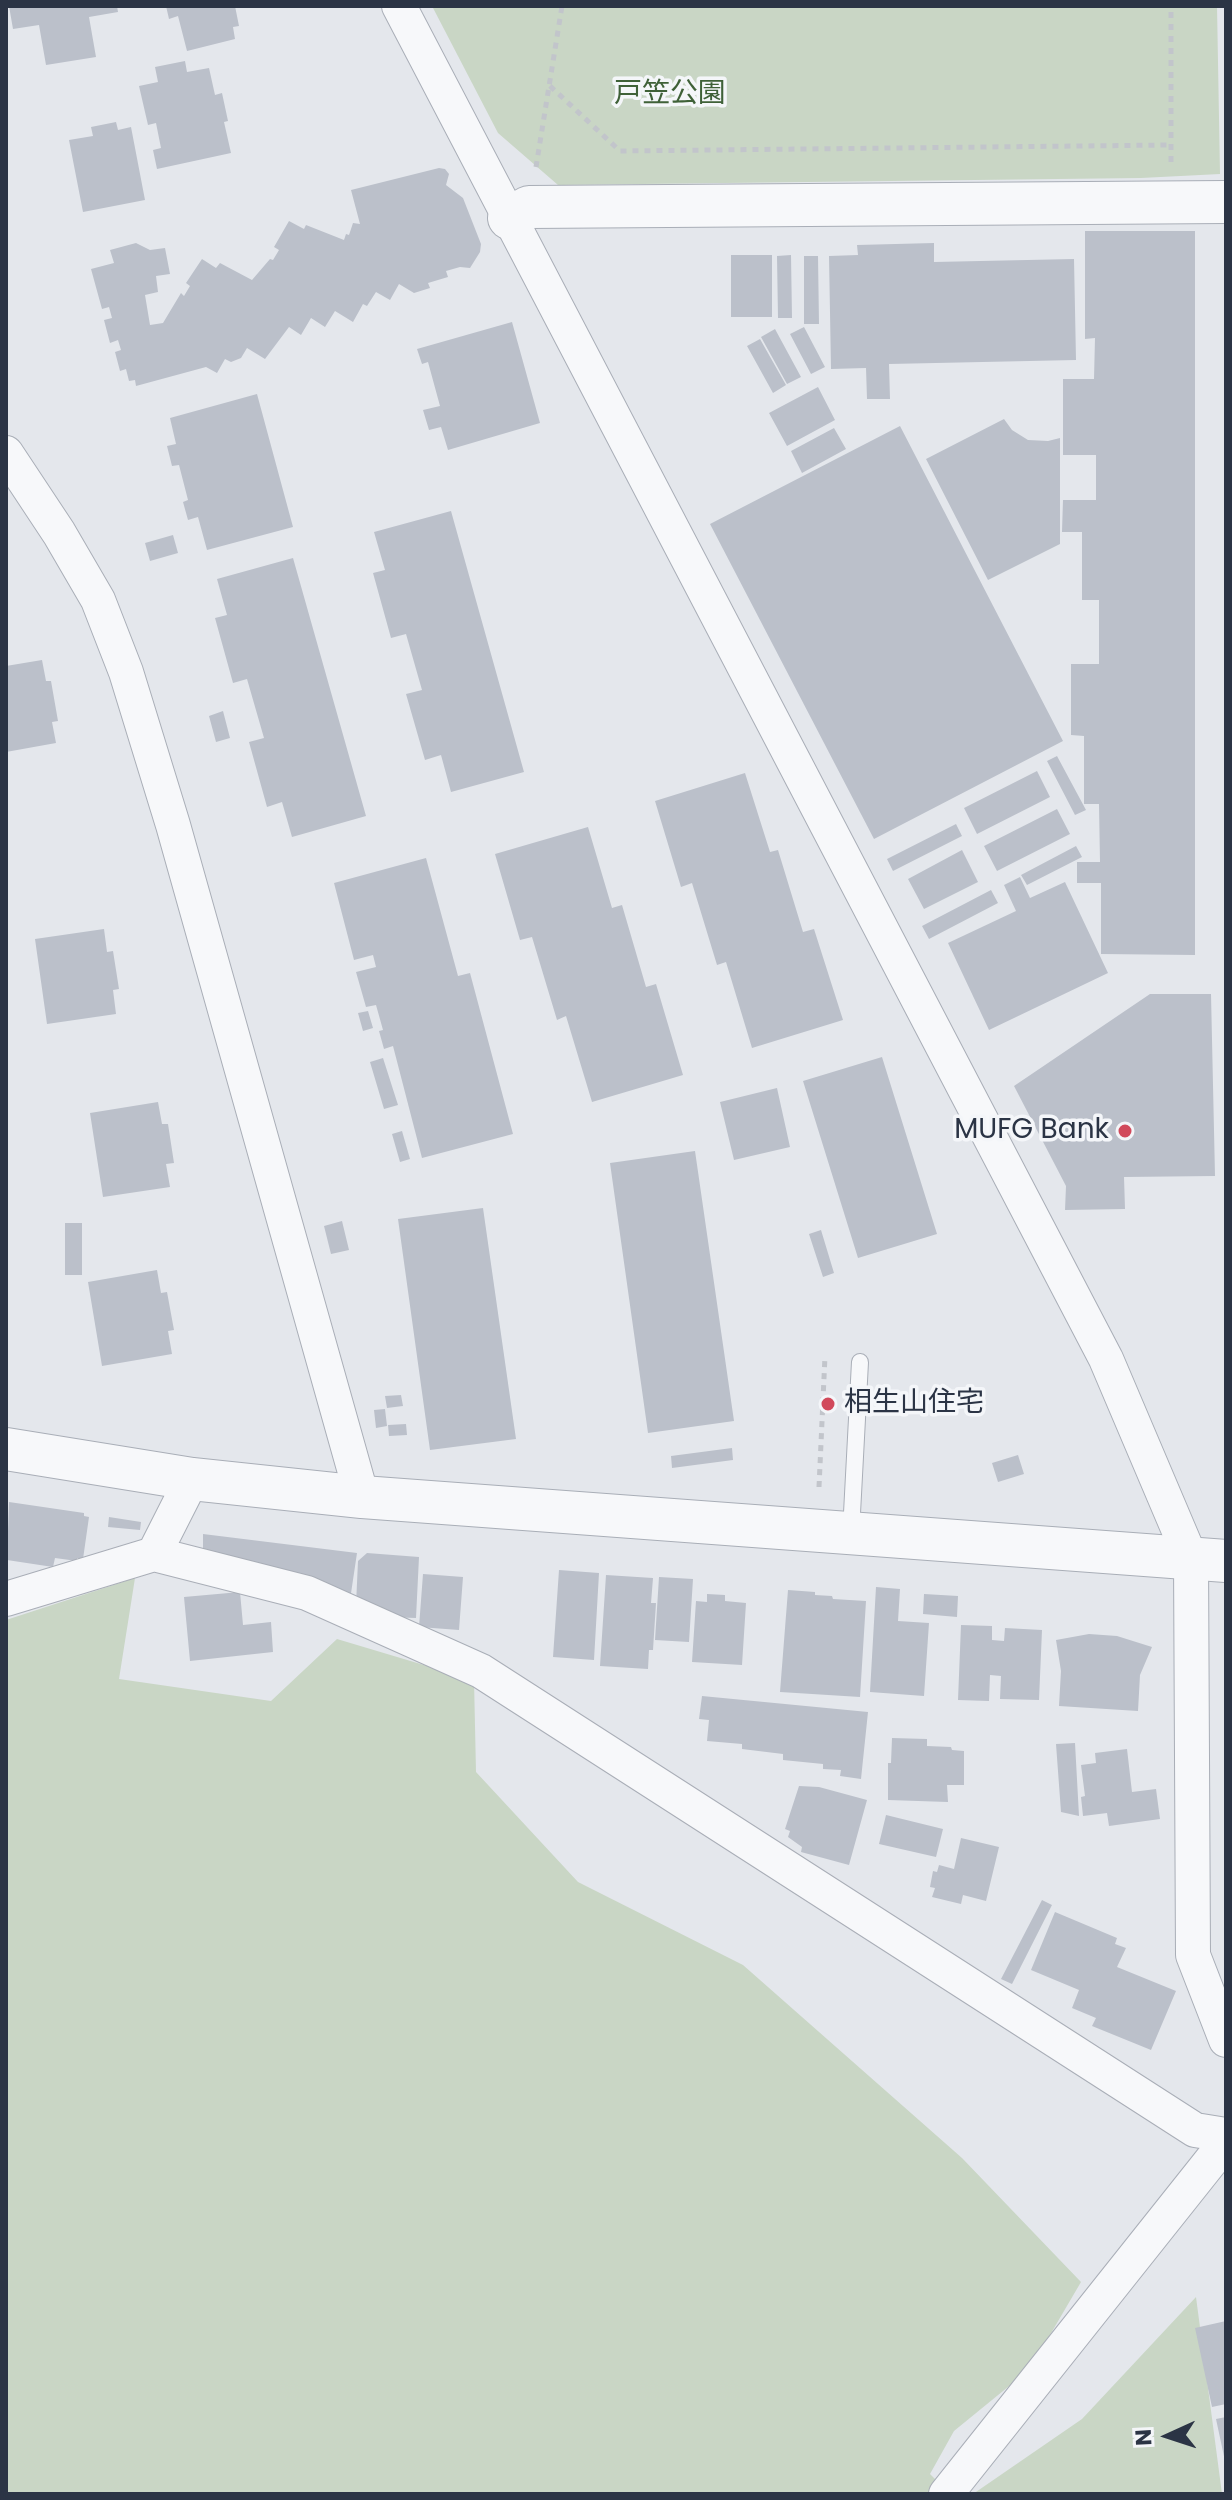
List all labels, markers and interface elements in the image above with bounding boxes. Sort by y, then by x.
park label: 戸笠公園 [614,78,726,112]
place label: MUFG Bank [954,1114,1109,1148]
marker: MUFG Bank [1116,1122,1134,1140]
place label: 相生山住宅 [844,1387,984,1421]
marker: 相生山住宅 [819,1395,837,1413]
north arrow [1128,2396,1208,2476]
text: N [1128,2428,1159,2446]

